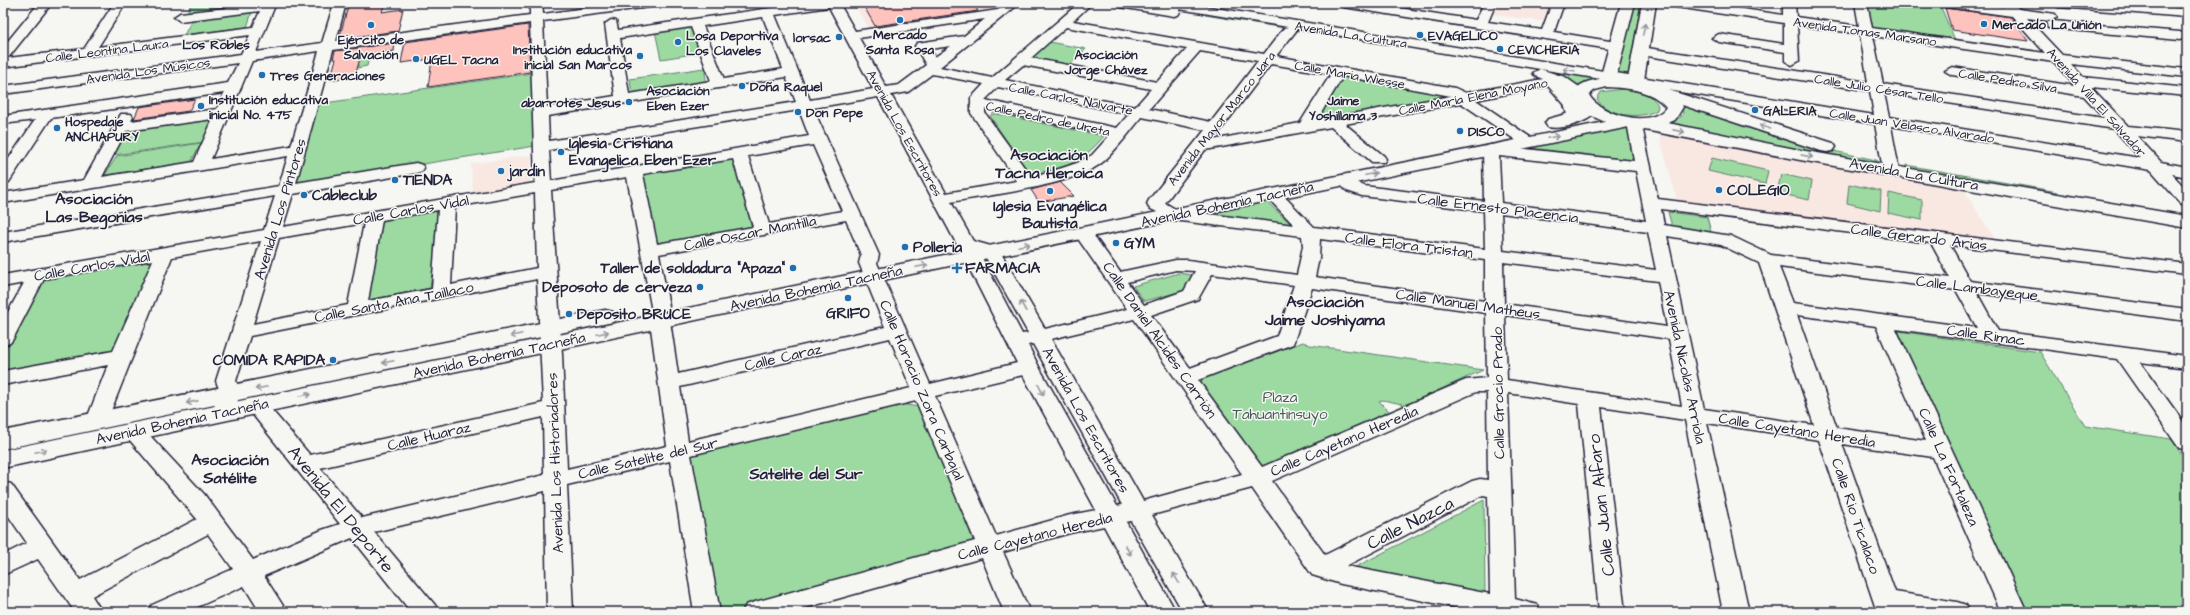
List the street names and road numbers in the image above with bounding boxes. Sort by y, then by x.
street label: Avenida Tomas Marsano [1792,13,1938,51]
street label: Avenida La Cultura [1293,17,1409,53]
street label: Calle Leontina Laura [45,34,170,67]
street label: Avenida Villa El Salvador [2042,44,2150,161]
street label: Avenida Mayor Marco Jara [1164,47,1281,190]
street label: Avenida Los Músicos [85,53,212,89]
street label: Calle Maria Wiesse [1293,56,1406,94]
street label: Calle Pedro Silva [1957,64,2059,98]
street label: Avenida Los Escritores [862,67,947,200]
street label: Calle Julio César Tello [1813,70,1945,108]
street label: Calle María Elena Moyano [1397,74,1550,121]
street label: Calle Carlos Nalvarte [1007,78,1134,120]
street label: Calle Pedro de Ureta [984,97,1112,141]
street label: Calle Juan Velasco Alvarado [1828,104,1996,148]
street label: Avenida Los Pintores [249,135,312,282]
street label: Avenida La Cultura [1848,153,1981,196]
street label: Avenida Bohemia Tacneña [1139,176,1316,233]
street label: Calle Ernesto Placencia [1416,188,1580,229]
street label: Calle Carlos Vidal [351,190,471,231]
street label: Calle Oscar Mantilla [682,210,818,257]
street label: Calle Gerardo Arias [1850,219,1989,256]
street label: Calle Flora Tristan [1344,227,1475,264]
street label: Calle Carlos Vidal [32,246,152,287]
street label: Calle Daniel Alcides Carrión [1097,258,1222,423]
street label: Avenida Bohemia Tacneña [728,260,905,317]
street label: Calle Lambayeque [1915,271,2039,307]
street label: Calle Santa Ana Taillaco [313,277,476,328]
street label: Calle Manuel Matheus [1394,284,1542,325]
street label: Avenida Nicolás Arriola [1658,288,1711,446]
street label: Calle Horacio Zora Carbajal [874,297,969,484]
street label: Calle Rimac [1945,320,2027,351]
street label: Calle Grocio Prado [1487,326,1510,459]
street label: Avenida Bohemia Tacneña [411,327,588,384]
street label: Calle Caraz [742,338,824,377]
street label: Avenida Los Escritores [1037,344,1135,497]
street label: Avenida Los Historiadores [542,372,569,554]
street label: Avenida Bohemia Tacneña [94,393,271,450]
street label: Calle Cayetano Heredia [1267,401,1422,483]
street label: Calle La Fortaleza [1913,405,1984,530]
street label: Calle Cayetano Heredia [1717,408,1877,454]
street label: Calle Huaraz [385,417,473,456]
street label: Calle Satelite del Sur [576,432,720,485]
street label: Calle Juan Alfaro [1582,433,1621,577]
street label: Avenida El Deporte [281,440,400,578]
street label: Calle Rio Ticalaco [1826,455,1885,577]
street label: Calle Nazca [1362,491,1458,556]
street label: Calle Cayetano Heredia [956,507,1115,567]

